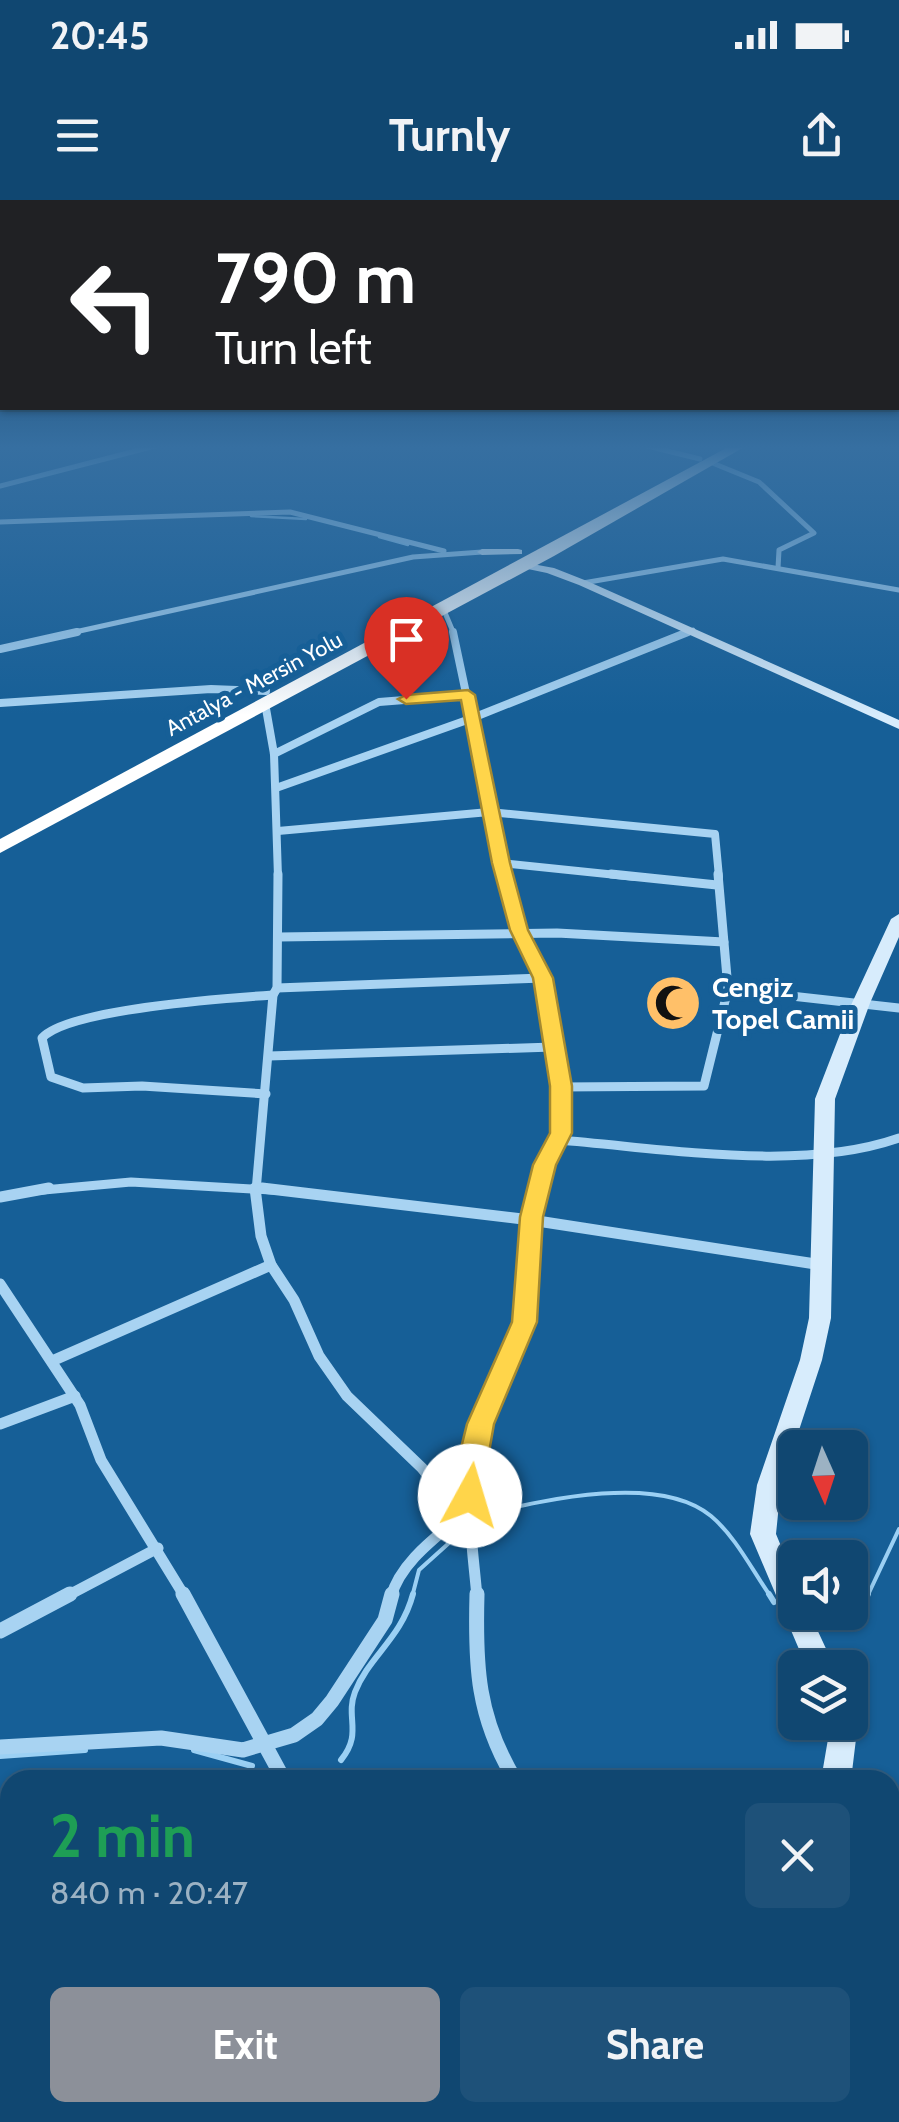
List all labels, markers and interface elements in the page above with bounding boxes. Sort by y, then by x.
text: 20:45 [50,12,149,59]
icon: menu [50,108,105,163]
text: Turnly [389,108,510,162]
icon: share [794,108,849,163]
text: 790 m [215,235,416,321]
icon: left [50,240,180,370]
text: Turn left [215,321,372,375]
pin [364,597,449,700]
icon: arrive [379,612,434,667]
street label: Antalya - Mersin Yolu [161,626,347,742]
place label: Cengiz Topel Camii [712,970,854,1036]
mosque icon: Cengiz Topel Camii [643,973,703,1033]
north arrow [778,1430,868,1520]
map controls [778,1430,868,1740]
position arrow [418,1444,522,1548]
button: sound [778,1540,868,1630]
button: layers [778,1650,868,1740]
text: 2 min [50,1799,195,1872]
button: close [745,1803,850,1908]
text: 840 m · 20:47 [50,1873,248,1912]
button: Exit [50,1987,440,2102]
button: Share [460,1987,850,2102]

